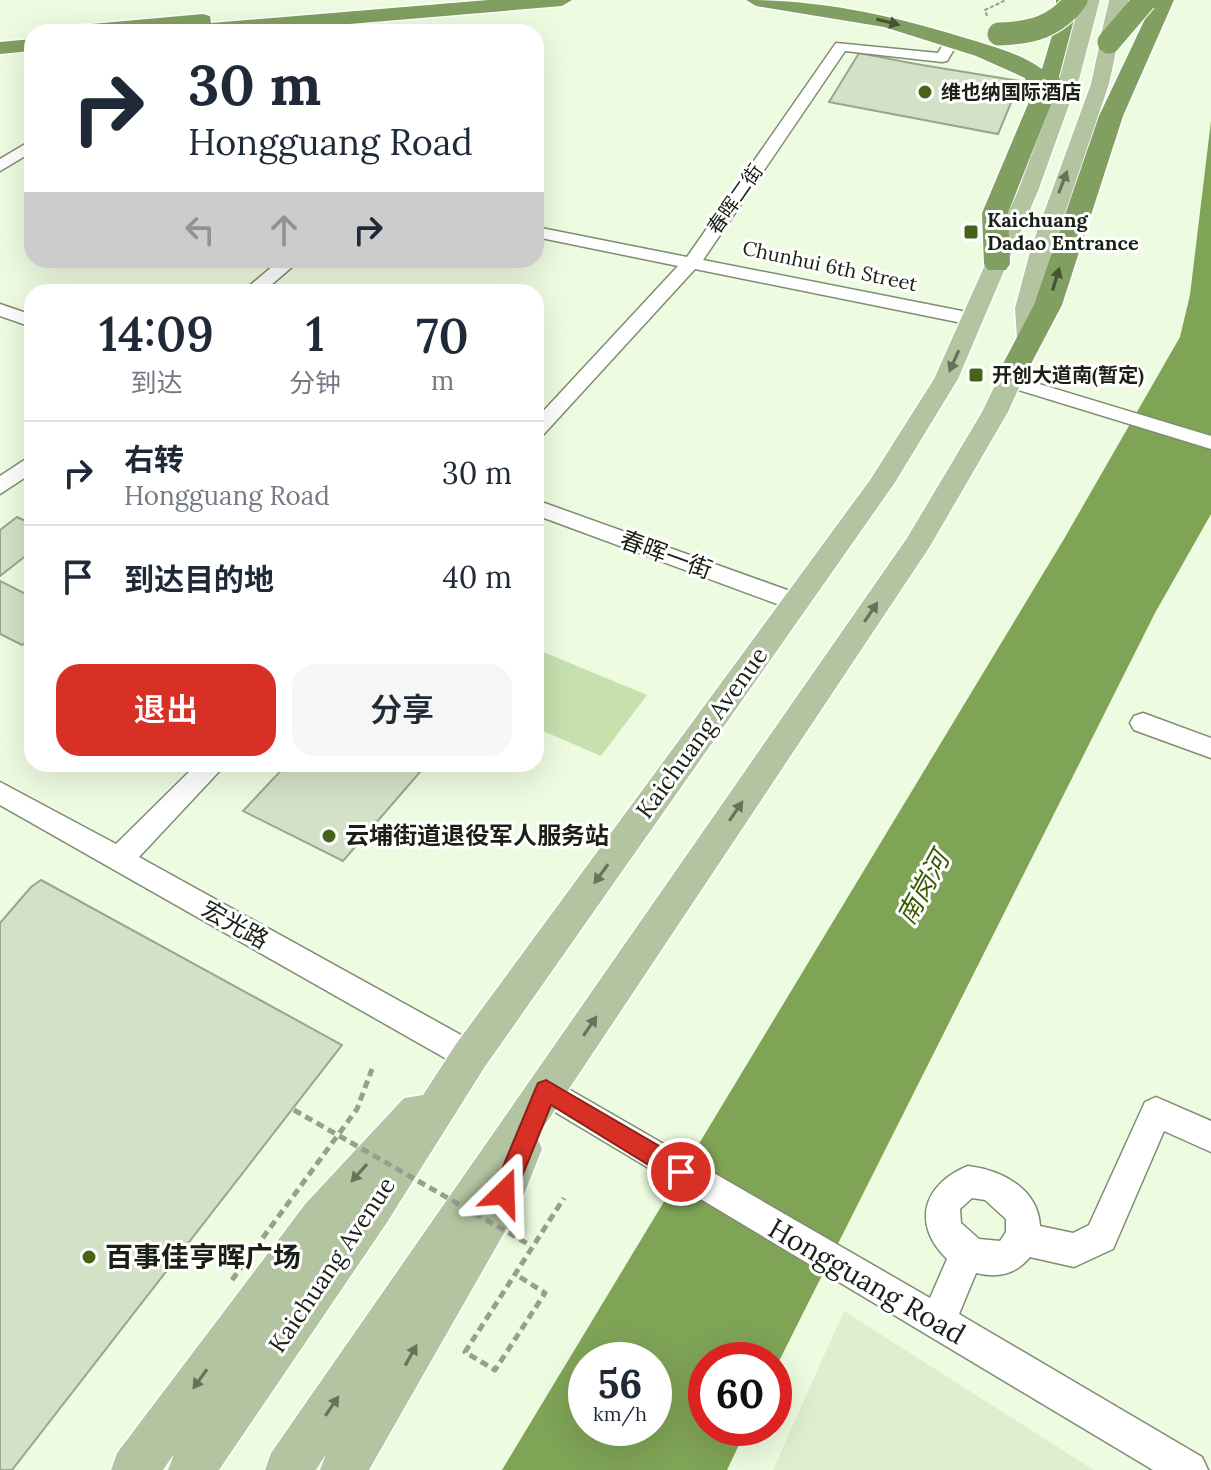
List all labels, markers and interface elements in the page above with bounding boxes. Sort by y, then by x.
one-way arrow [876,17,901,29]
text: 30 m [188,49,321,120]
icon: right [56,56,160,160]
place label: 维也纳国际酒店 [941,79,1081,104]
marker: 维也纳国际酒店 [916,83,934,101]
text: Hongguang Road [188,119,473,165]
street label: 春晖二街 [701,159,768,239]
one-way arrow [1057,170,1070,194]
place label: Kaichuang Dadao Entrance [987,207,1139,255]
icon: left [178,208,222,252]
icon: ahead [262,208,306,252]
icon: right [346,208,390,252]
marker: Kaichuang Dadao Entrance [962,223,980,241]
street label: Chunhui 6th Street [740,235,920,296]
one-way arrow [1050,267,1063,291]
text: 14:09 [99,303,214,364]
text: 1 [306,303,325,364]
text: 70 [416,305,469,366]
one-way arrow [947,349,961,372]
place label: 开创大道南(暂定) [992,362,1144,388]
text: m [431,364,454,397]
text: 到达 [131,366,183,399]
text: 分钟 [289,366,341,399]
marker: 开创大道南(暂定) [967,366,985,384]
text: 右转 [124,440,184,478]
icon: right [56,451,100,495]
text: 30 m [442,454,512,492]
text: Hongguang Road [124,479,330,512]
street label: 春晖一街 [616,524,717,586]
icon: arrive [56,555,100,599]
text: 40 m [442,558,512,596]
text: 到达目的地 [124,560,274,598]
one-way arrow [863,602,878,623]
street label: Kaichuang Avenue [629,641,774,825]
button: 退出 [56,664,276,756]
button: 分享 [292,664,512,756]
one-way arrow [728,800,743,821]
place label: 云埔街道退役军人服务站 [345,820,609,851]
marker: 云埔街道退役军人服务站 [320,827,338,845]
water label: 南岗河 [889,841,958,930]
one-way arrow [594,864,609,885]
street label: 宏光路 [196,894,274,956]
one-way arrow [582,1015,597,1036]
pin [647,1138,715,1206]
icon: arrive [659,1150,703,1194]
position arrow [462,1151,546,1235]
one-way arrow [350,1164,368,1183]
street label: Kaichuang Avenue [261,1171,402,1358]
street label: Hongguang Road [762,1210,972,1352]
place label: 百事佳亨晖广场 [105,1239,301,1275]
marker: 百事佳亨晖广场 [80,1248,98,1266]
speed limit sign: 60 [688,1342,792,1446]
one-way arrow [404,1344,418,1366]
text: 56 [598,1358,642,1409]
one-way arrow [193,1369,208,1390]
one-way arrow [324,1395,339,1416]
text: km/h [593,1401,647,1426]

